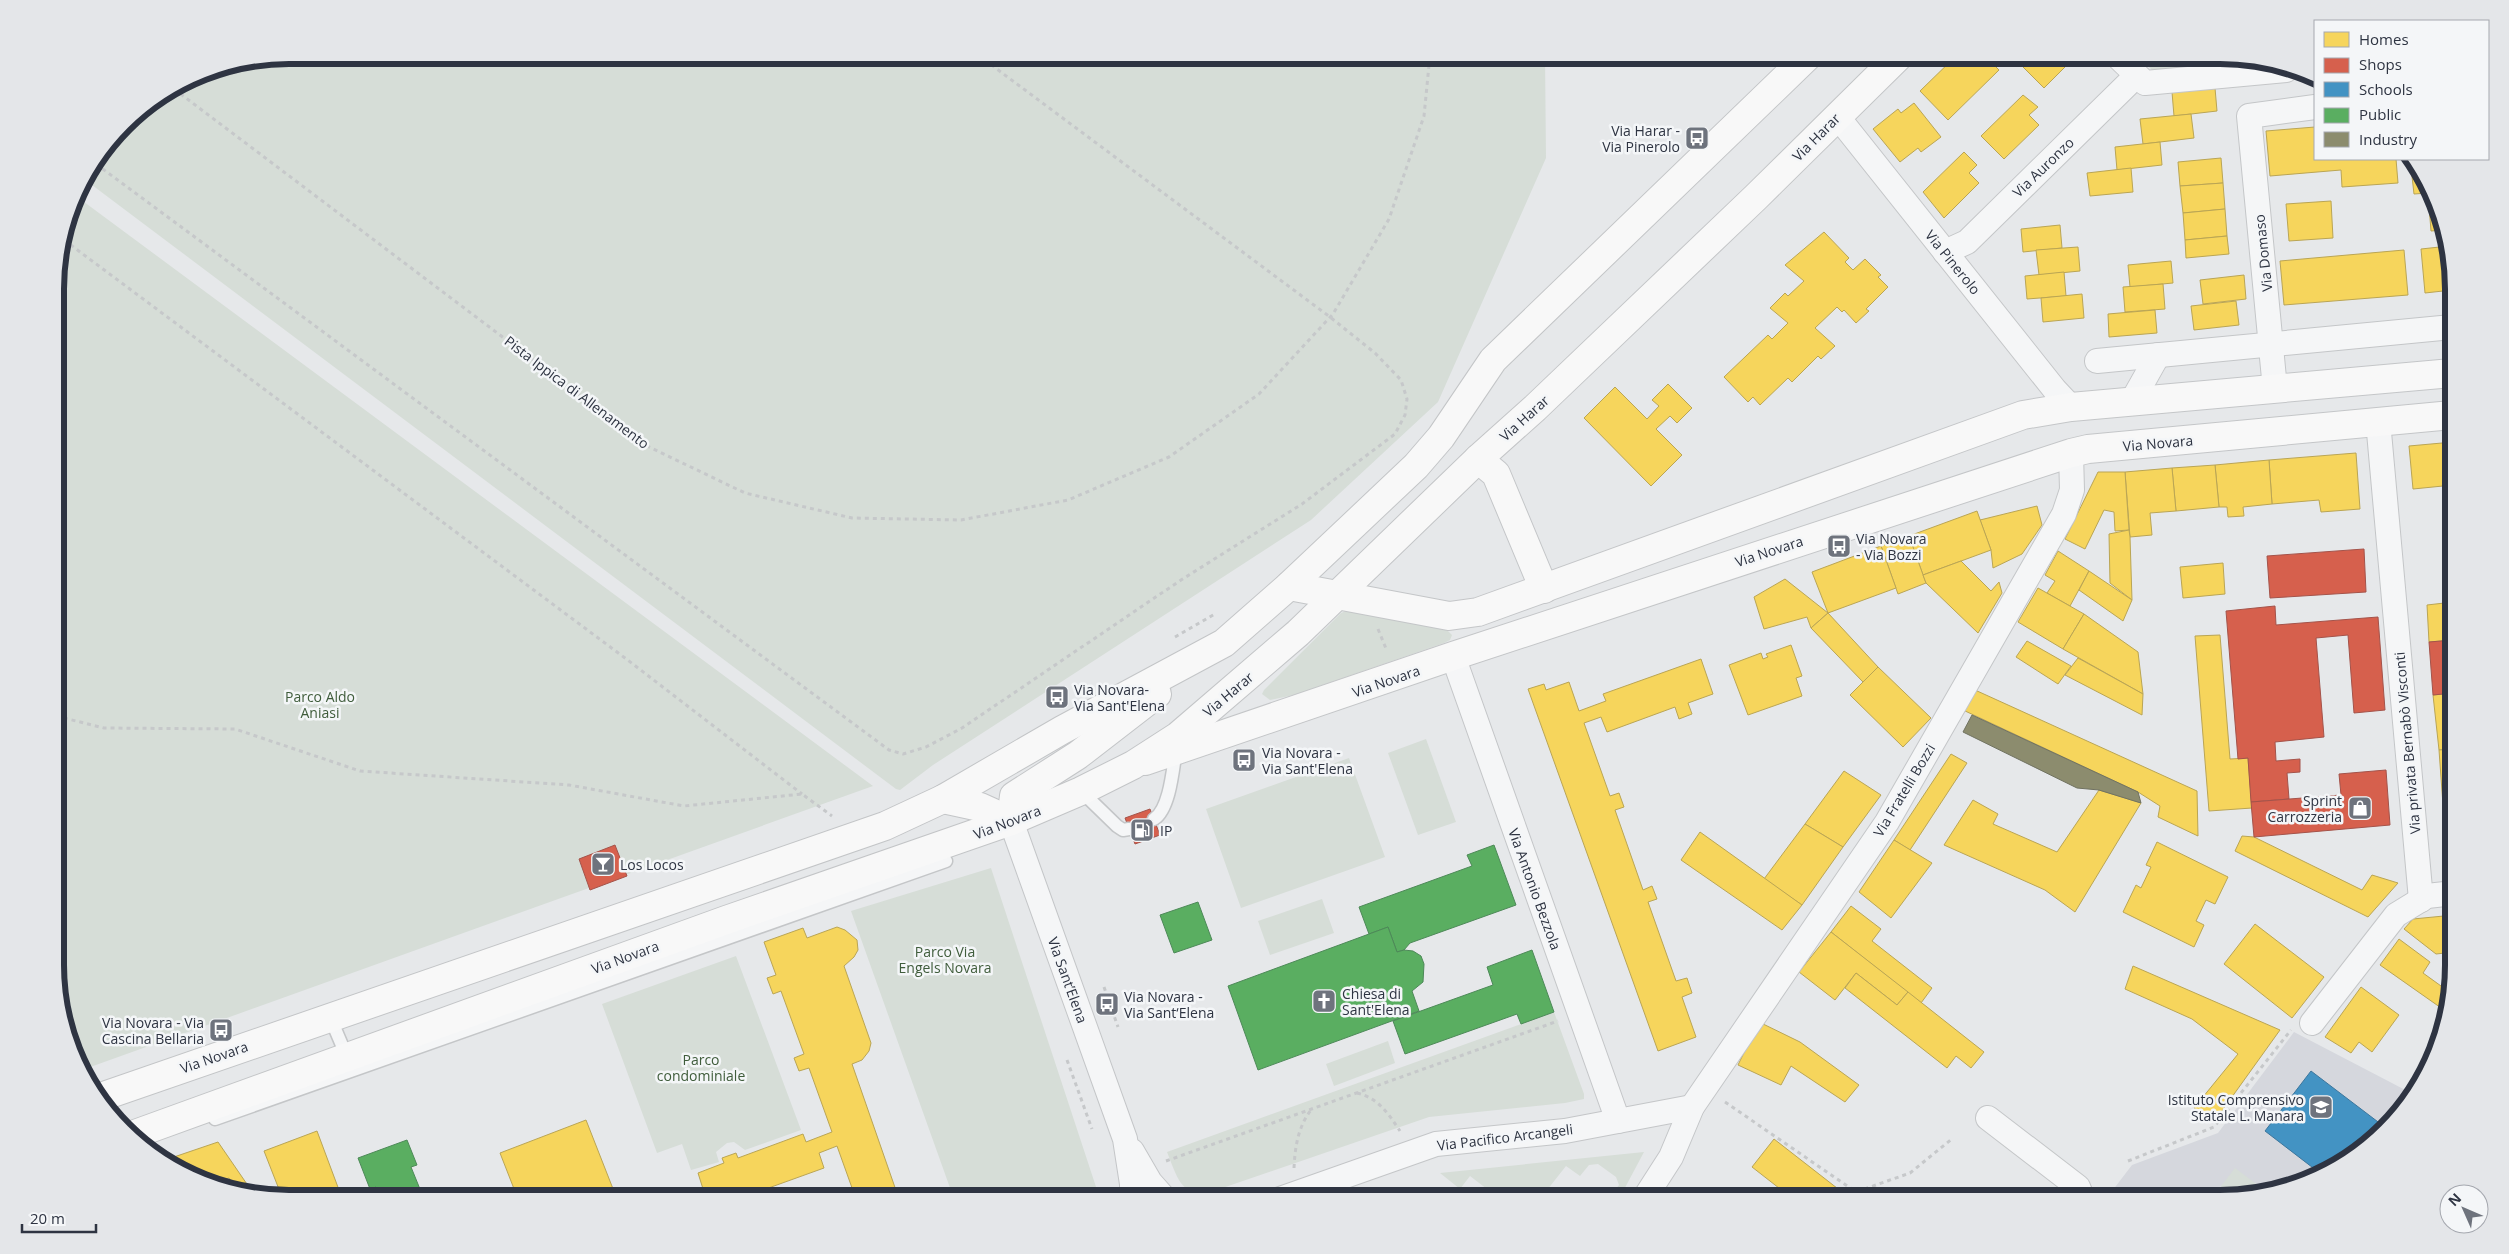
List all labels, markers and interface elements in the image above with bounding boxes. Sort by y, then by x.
legend [2314,20,2489,160]
text: Homes [2359,29,2409,49]
text: Shops [2359,54,2402,74]
text: Schools [2359,79,2413,99]
text: Public [2359,104,2401,124]
street label: Via Harar [1788,109,1844,165]
place label: Via Harar - Via Pinerolo [1602,121,1680,156]
bus stop icon: Via Harar - Via Pinerolo [1684,125,1710,151]
text: Industry [2359,129,2417,149]
street label: Via Auronzo [2008,133,2078,201]
street label: Via Domaso [2249,213,2277,293]
street label: Via Pinerolo [1921,226,1985,298]
street label: Pista Ippica di Allenamento [501,331,653,453]
street label: Via Harar [1495,390,1553,445]
street label: Via Novara [2122,430,2194,456]
place label: Via Novara - Via Bozzi [1856,529,1927,564]
street label: Via Novara [1733,531,1805,571]
bus stop icon: Via Novara - Via Bozzi [1826,533,1852,559]
street label: Via privata Bernabò Visconti [2390,651,2424,835]
street label: Via Novara [1350,661,1422,701]
street label: Via Harar [1199,667,1258,721]
place label: Via Novara- Via Sant'Elena [1074,680,1165,715]
bus stop icon: Via Novara- Via Sant'Elena [1044,684,1070,710]
park label: Parco Aldo Aniasi [285,687,355,722]
street label: Via Fratelli Bozzi [1869,740,1939,840]
place label: Via Novara - Via Sant'Elena [1262,743,1353,778]
bus stop icon: Via Novara - Via Sant'Elena [1231,747,1257,773]
place label: Sprint Carrozzeria [2268,791,2342,826]
shop icon: Sprint Carrozzeria [2347,795,2373,821]
street label: Via Novara [971,800,1043,844]
fuel station icon: IP [1129,817,1155,843]
place label: IP [1160,821,1172,840]
street label: Via Antonio Bezzola [1504,826,1566,952]
bar icon: Los Locos [590,851,616,877]
place label: Los Locos [620,855,684,874]
street label: Via Sant’Elena [1044,934,1092,1026]
street label: Via Novara [589,936,661,978]
park label: Parco Via Engels Novara [899,942,991,977]
place label: Chiesa di Sant'Elena [1342,984,1410,1019]
place label: Via Novara - Via Sant‘Elena [1124,987,1214,1022]
church icon: Chiesa di Sant'Elena [1311,988,1337,1014]
bus stop icon: Via Novara - Via Sant‘Elena [1094,991,1120,1017]
place label: Via Novara - Via Cascina Bellaria [102,1013,204,1048]
bus stop icon: Via Novara - Via Cascina Bellaria [208,1017,234,1043]
street label: Via Novara [178,1037,250,1077]
park label: Parco condominiale [657,1050,745,1085]
place label: Istituto Comprensivo Statale L. Manara [2168,1090,2304,1125]
school or university icon: Istituto Comprensivo Statale L. Manara [2308,1094,2334,1120]
street label: Via Pacifico Arcangeli [1436,1119,1574,1155]
north arrow [2439,1184,2489,1234]
text: N [2444,1189,2465,1210]
scale bar [22,1202,96,1234]
text: 20 m [30,1208,65,1228]

